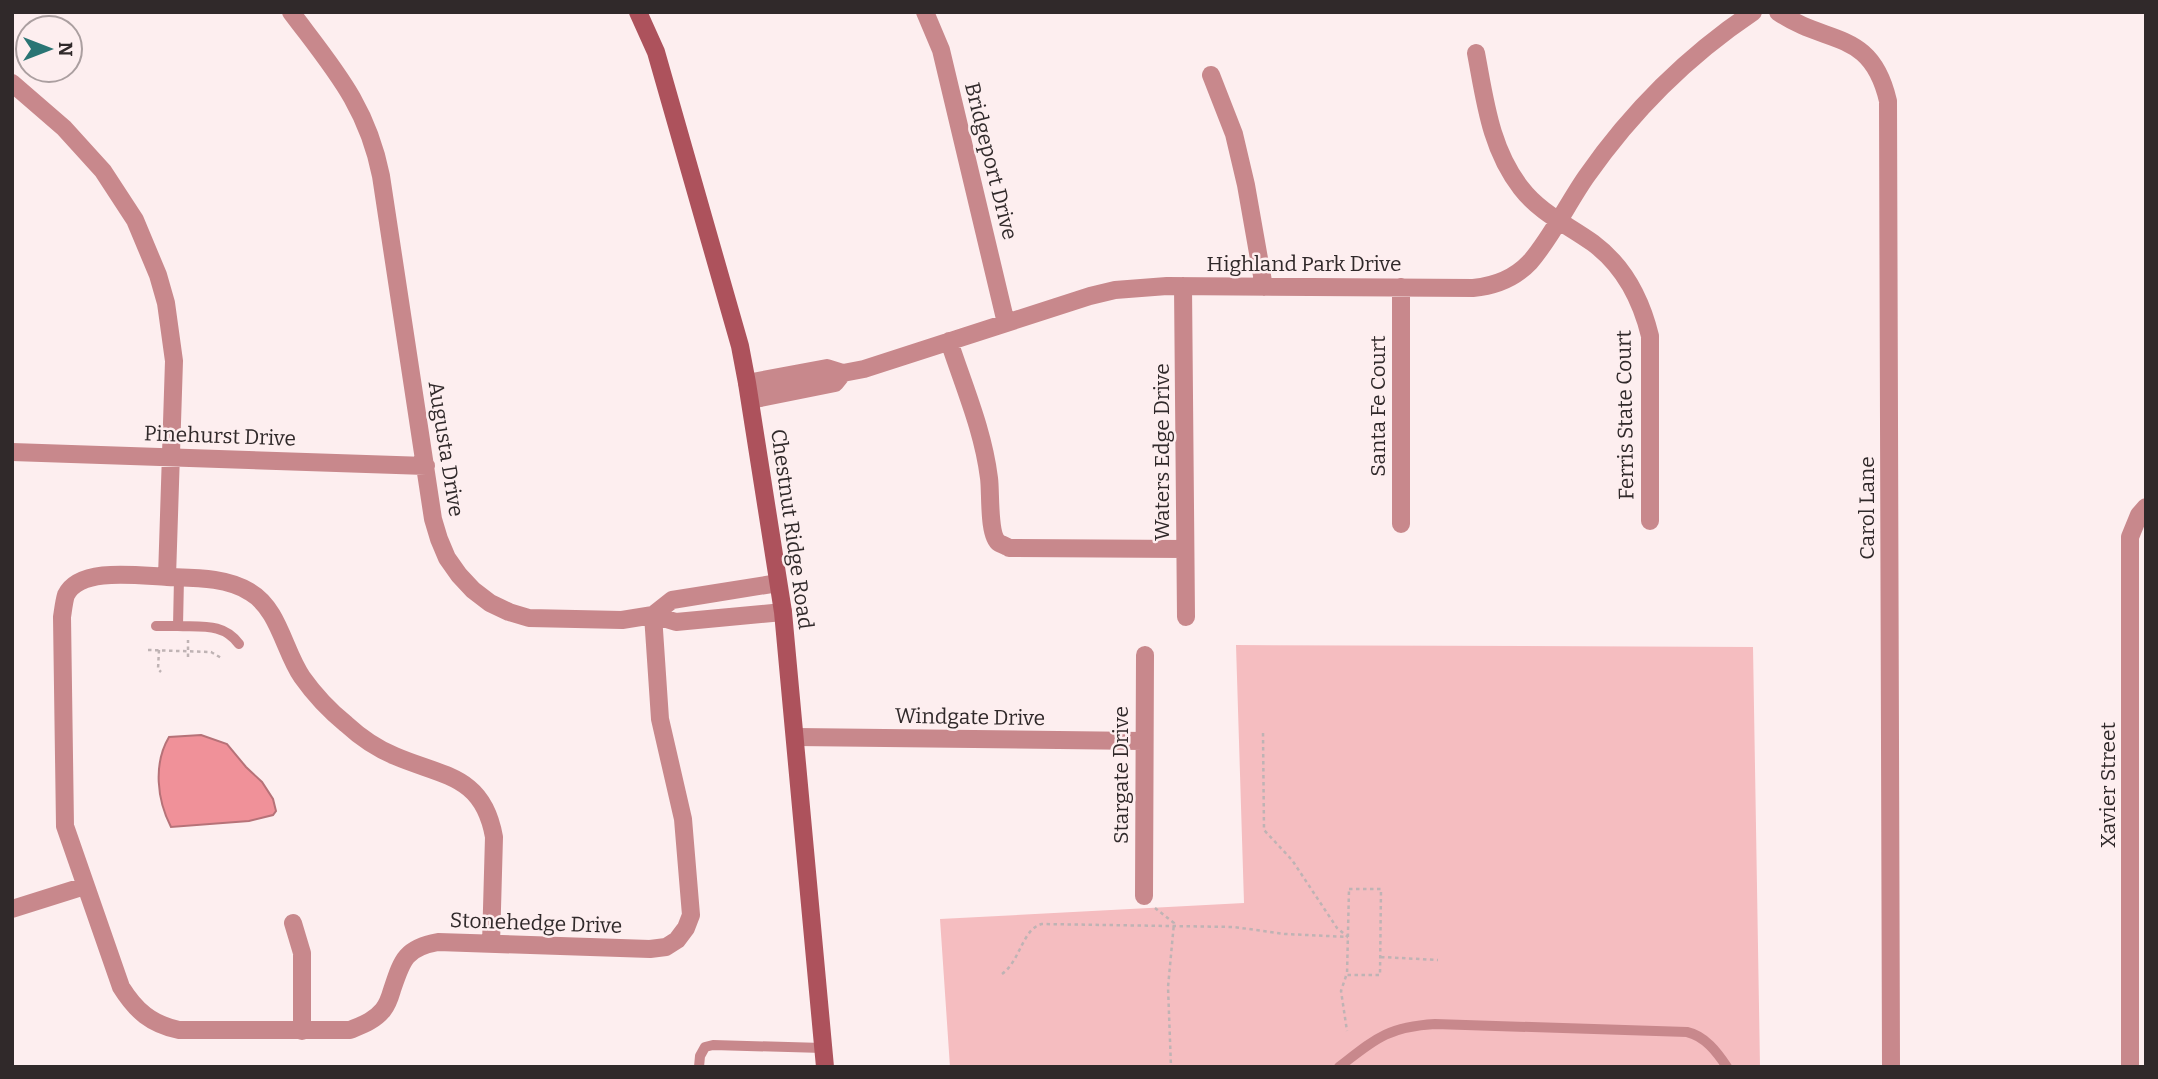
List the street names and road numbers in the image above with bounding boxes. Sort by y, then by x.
street label: Bridgeport Drive [959,80,1023,242]
street label: Highland Park Drive [1207,251,1401,277]
street label: Ferris State Court [1611,329,1639,500]
street label: Santa Fe Court [1365,335,1391,477]
street label: Waters Edge Drive [1149,363,1175,541]
street label: Augusta Drive [422,379,470,519]
street label: Pinehurst Drive [144,420,296,452]
street label: Chestnut Ridge Road [765,427,819,631]
street label: Carol Lane [1854,456,1880,560]
street label: Windgate Drive [895,703,1045,731]
street label: Stargate Drive [1108,706,1134,844]
street label: Xavier Street [2095,722,2121,848]
street label: Stonehedge Drive [449,907,623,939]

